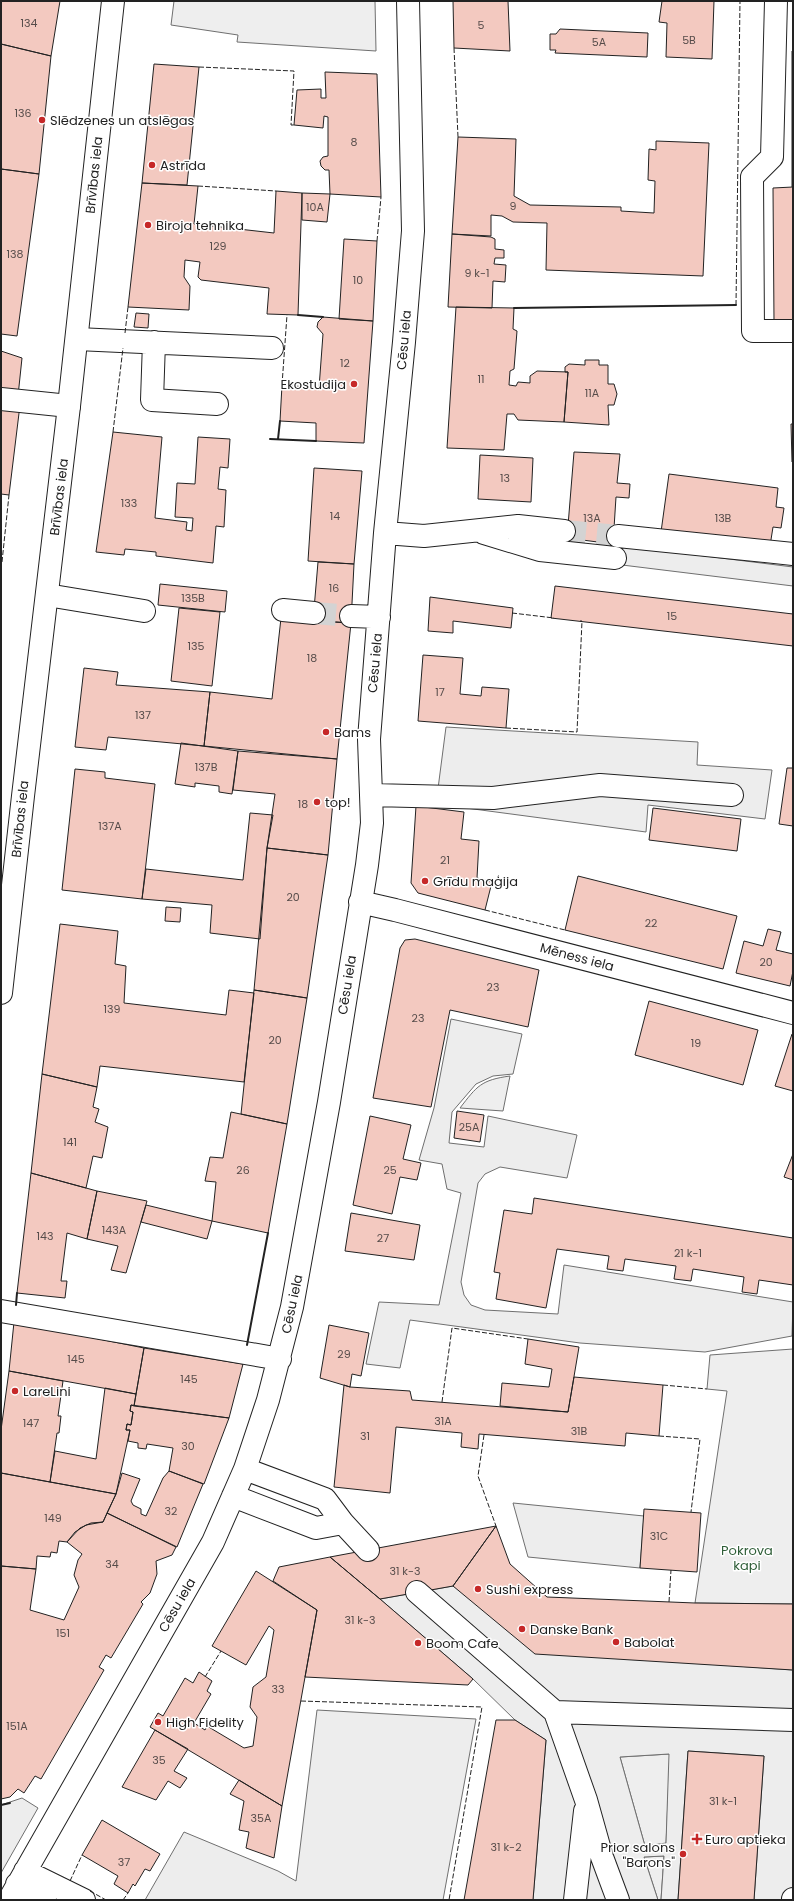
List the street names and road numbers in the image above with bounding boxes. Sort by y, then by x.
street label: Brīvības iela [80,135,108,215]
street label: Cēsu iela [392,309,416,371]
street label: Brīvības iela [45,457,73,537]
street label: Cēsu iela [363,632,387,694]
street label: Brīvības iela [6,779,34,859]
street label: Mēness iela [538,938,616,976]
street label: Cēsu iela [333,954,361,1016]
street label: Cēsu iela [276,1273,308,1335]
street label: Cēsu iela [154,1574,200,1636]

